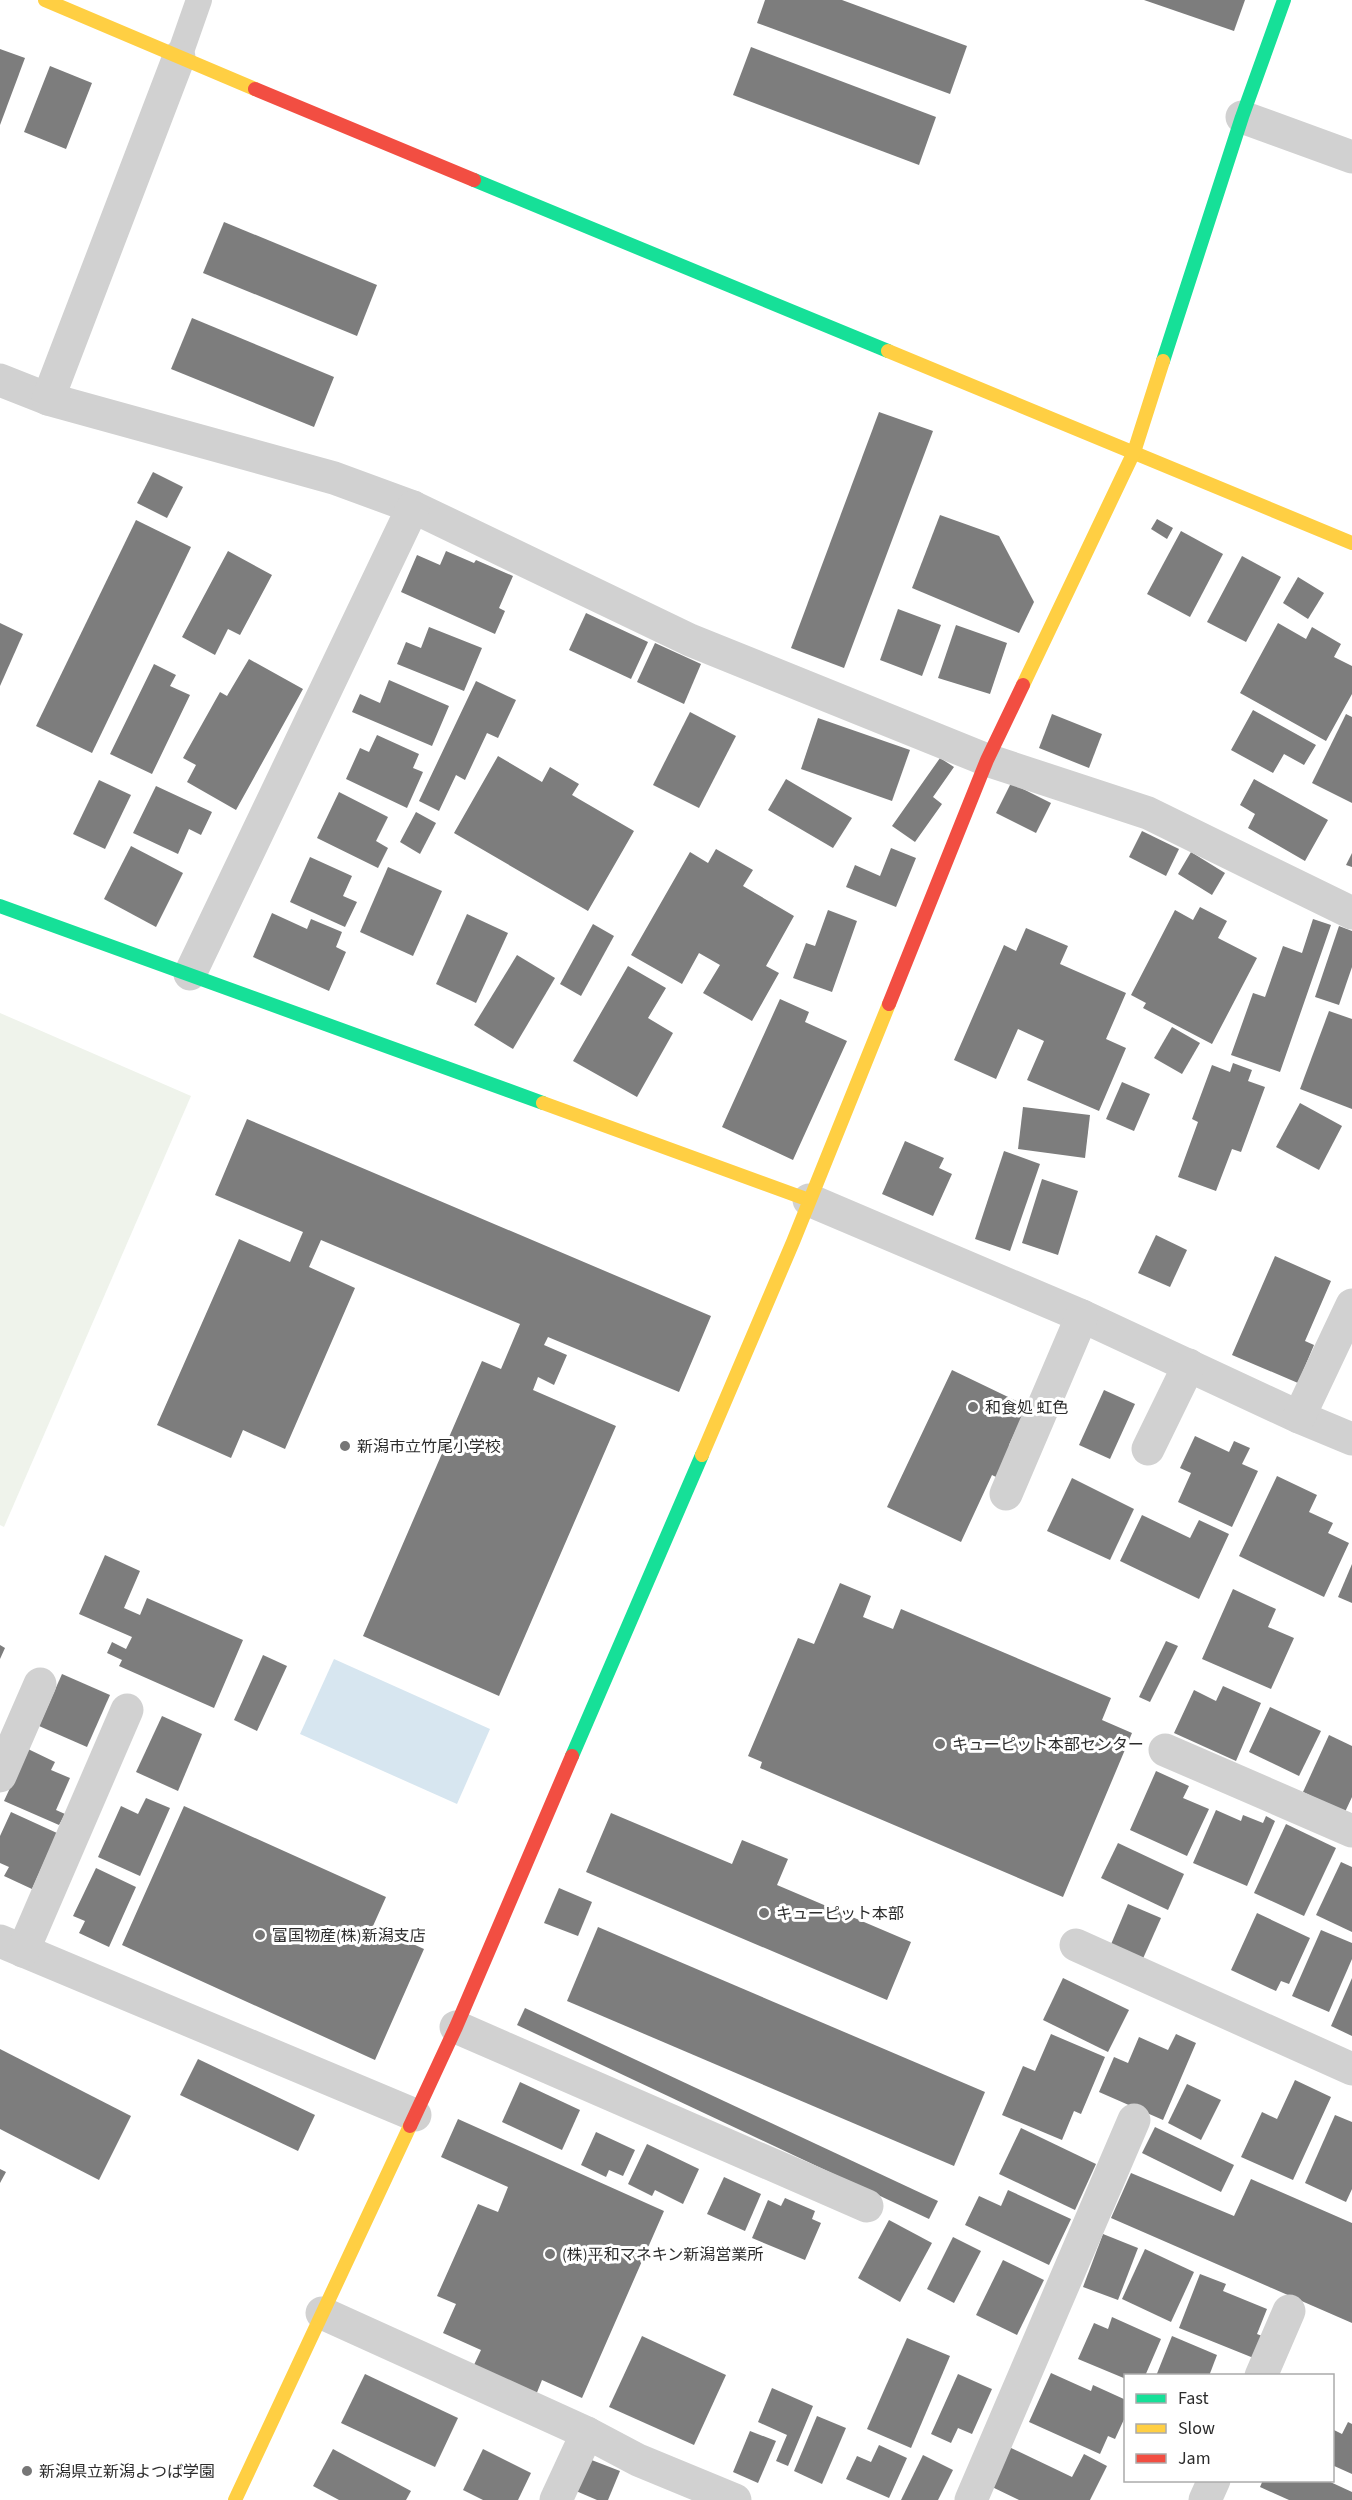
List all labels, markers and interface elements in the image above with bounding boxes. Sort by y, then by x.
place label: 和食処 虹色 [985,1397,1068,1419]
marker: 和食処 虹色 [966,1400,980,1414]
place label: 新潟市立竹尾小学校 [357,1436,501,1458]
marker: 新潟市立竹尾小学校 [338,1439,352,1453]
place label: キューピット本部センター [952,1734,1144,1756]
marker: キューピット本部センター [933,1737,947,1751]
place label: キューピット本部 [776,1903,904,1925]
marker: キューピット本部 [757,1906,771,1920]
place label: 富国物産(株)新潟支店 [272,1925,426,1947]
marker: 富国物産(株)新潟支店 [253,1928,267,1942]
place label: (株)平和マネキン新潟営業所 [562,2244,763,2266]
marker: (株)平和マネキン新潟営業所 [543,2247,557,2261]
legend [1124,2374,1334,2482]
text: Fast [1178,2386,1209,2411]
text: Slow [1178,2416,1215,2441]
text: Jam [1178,2446,1211,2471]
place label: 新潟県立新潟よつば学園 [39,2461,215,2483]
marker: 新潟県立新潟よつば学園 [20,2464,34,2478]

